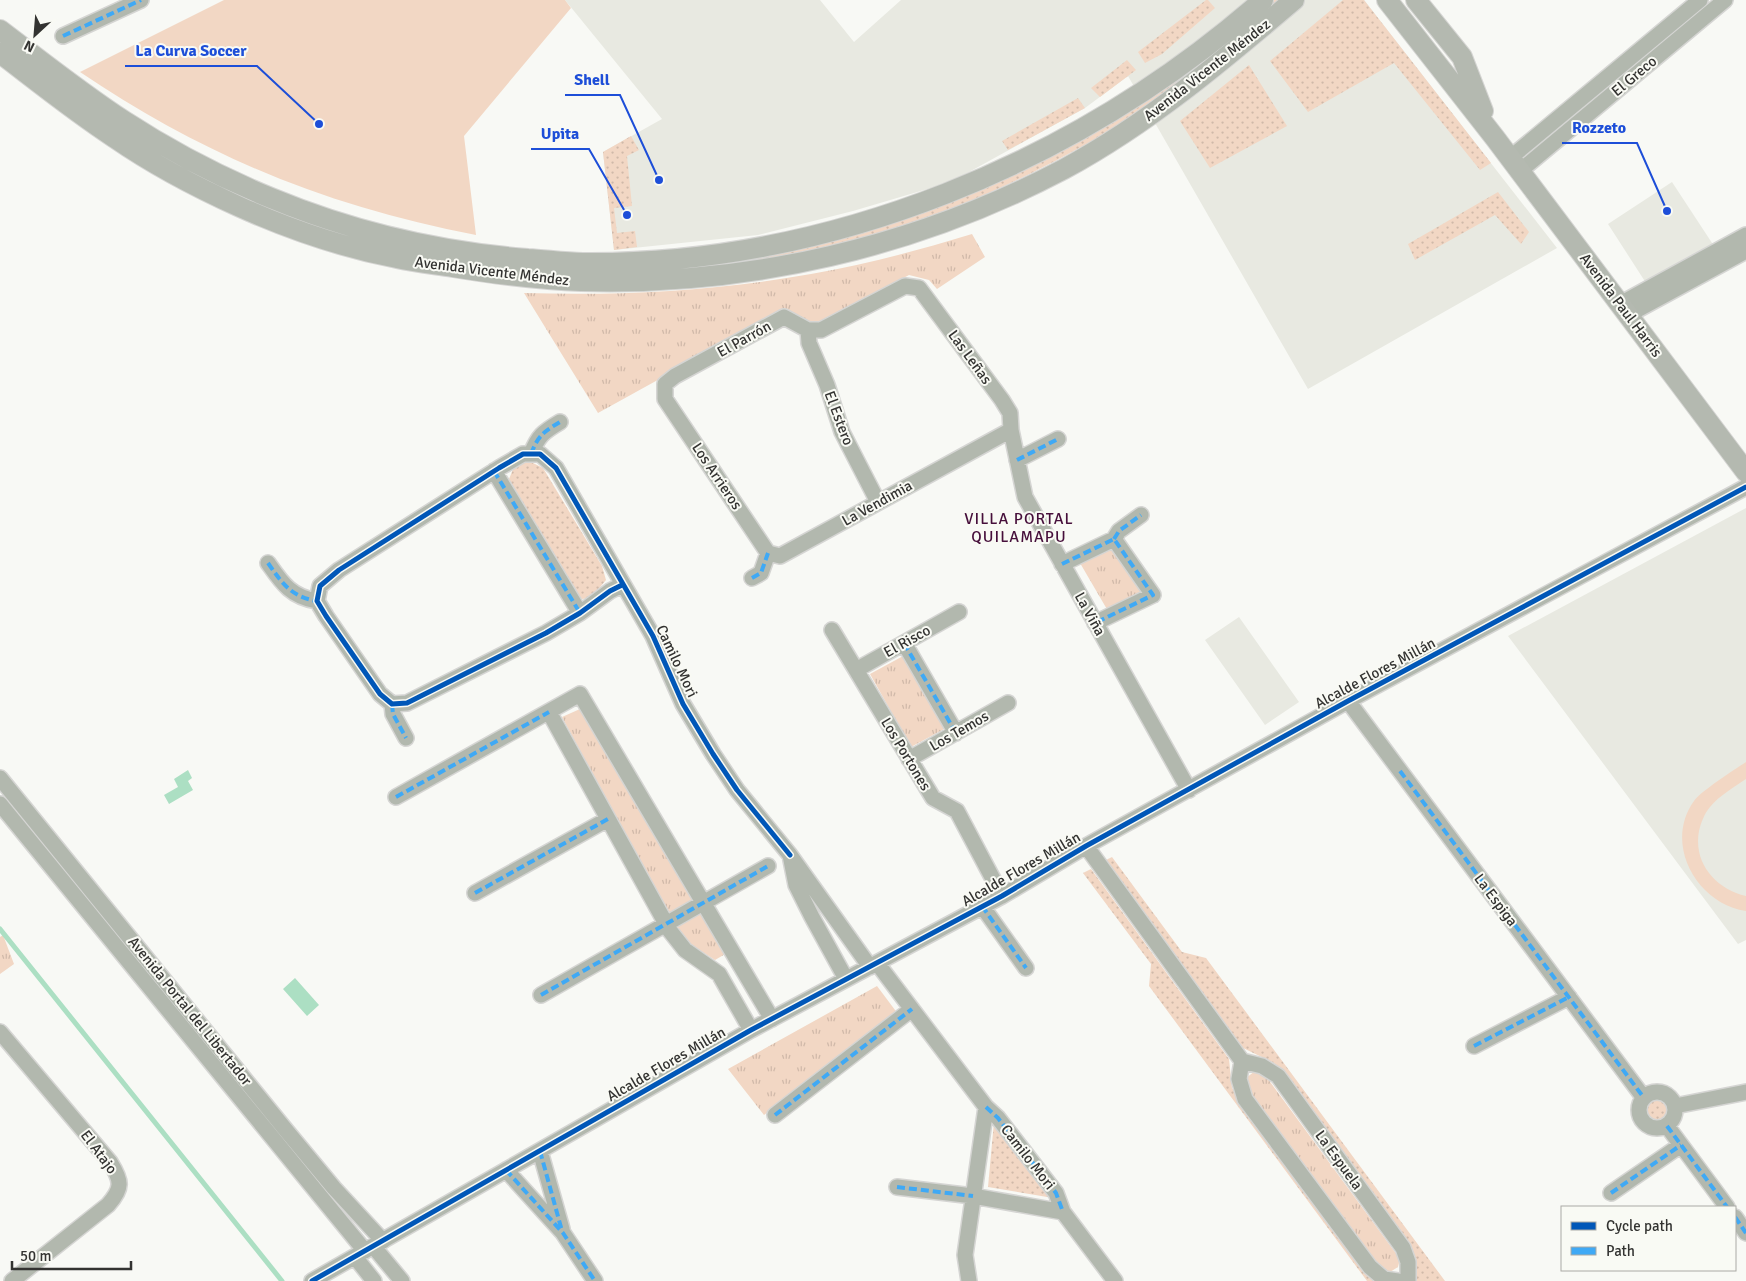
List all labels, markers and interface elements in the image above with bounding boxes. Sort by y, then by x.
north arrow [10,10,60,60]
street label: Avenida Vicente Méndez [1140,15,1274,125]
callout: La Curva Soccer [125,35,257,66]
text: N [21,36,38,56]
text: La Curva Soccer [135,41,247,61]
street label: El Greco [1608,52,1660,100]
callout: Shell [565,64,620,95]
text: Shell [574,70,610,90]
callout: Rozzeto [1562,112,1637,143]
callout: Upita [531,118,589,149]
text: Rozzeto [1572,118,1626,138]
text: Upita [541,124,579,144]
street label: Avenida Paul Harris [1576,249,1666,361]
street label: Avenida Vicente Méndez [414,253,571,289]
street label: El Parrón [714,317,774,361]
street label: Las Leñas [944,326,996,388]
street label: El Estero [820,388,858,448]
street label: Los Arrieros [688,439,746,513]
street label: La Vendimia [839,476,915,530]
district label: VILLA PORTAL QUILAMAPU [964,509,1074,547]
street label: La Viña [1071,589,1109,639]
street label: El Risco [880,621,934,661]
street label: Camilo Mori [652,622,702,700]
street label: Alcalde Flores Millán [1312,634,1438,712]
street label: Los Temos [926,707,992,755]
street label: Los Portones [877,714,935,794]
street label: Alcalde Flores Millán [958,828,1084,910]
street label: La Espiga [1470,870,1522,930]
street label: Avenida Portal del Libertador [124,933,256,1090]
street label: Alcalde Flores Millán [603,1023,729,1105]
street label: Camilo Mori [997,1121,1059,1193]
street label: El Atajo [77,1127,121,1178]
street label: La Espuela [1311,1127,1367,1193]
legend [1561,1206,1736,1271]
text: Cycle path [1606,1217,1673,1235]
scale bar [12,1238,131,1270]
text: Path [1606,1242,1635,1260]
text: 50 m [20,1247,51,1265]

